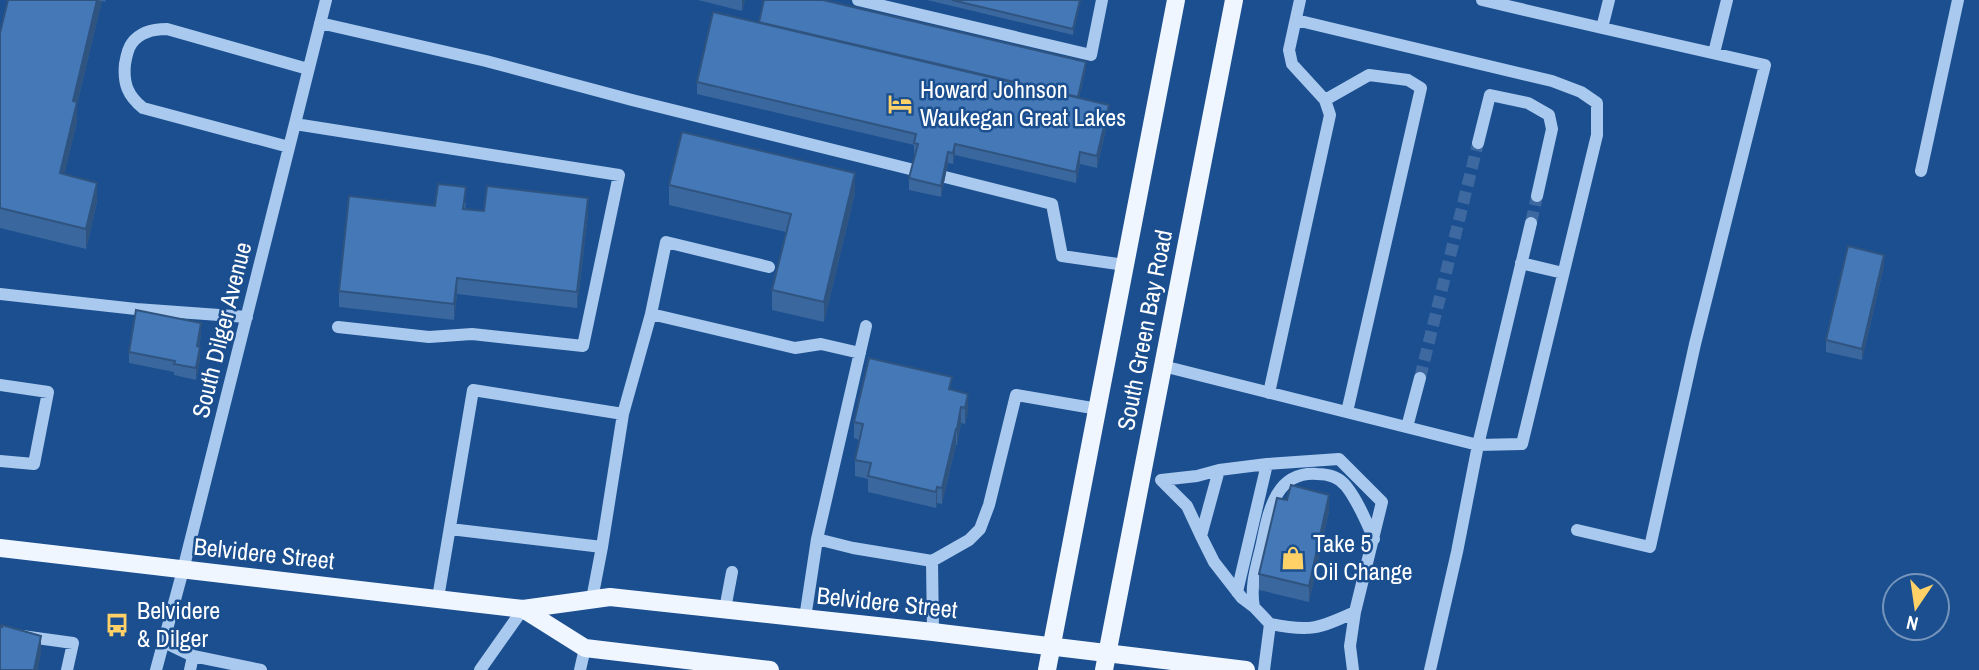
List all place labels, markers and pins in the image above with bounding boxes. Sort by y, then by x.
place label: Howard Johnson Waukegan Great Lakes [920,73,1126,133]
hotel icon: Howard Johnson Waukegan Great Lakes [886,90,914,118]
place label: Take 5 Oil Change [1313,527,1413,587]
shop icon: Take 5 Oil Change [1279,544,1307,572]
place label: Belvidere & Dilger [137,594,220,654]
bus stop icon: Belvidere & Dilger [103,611,131,639]

